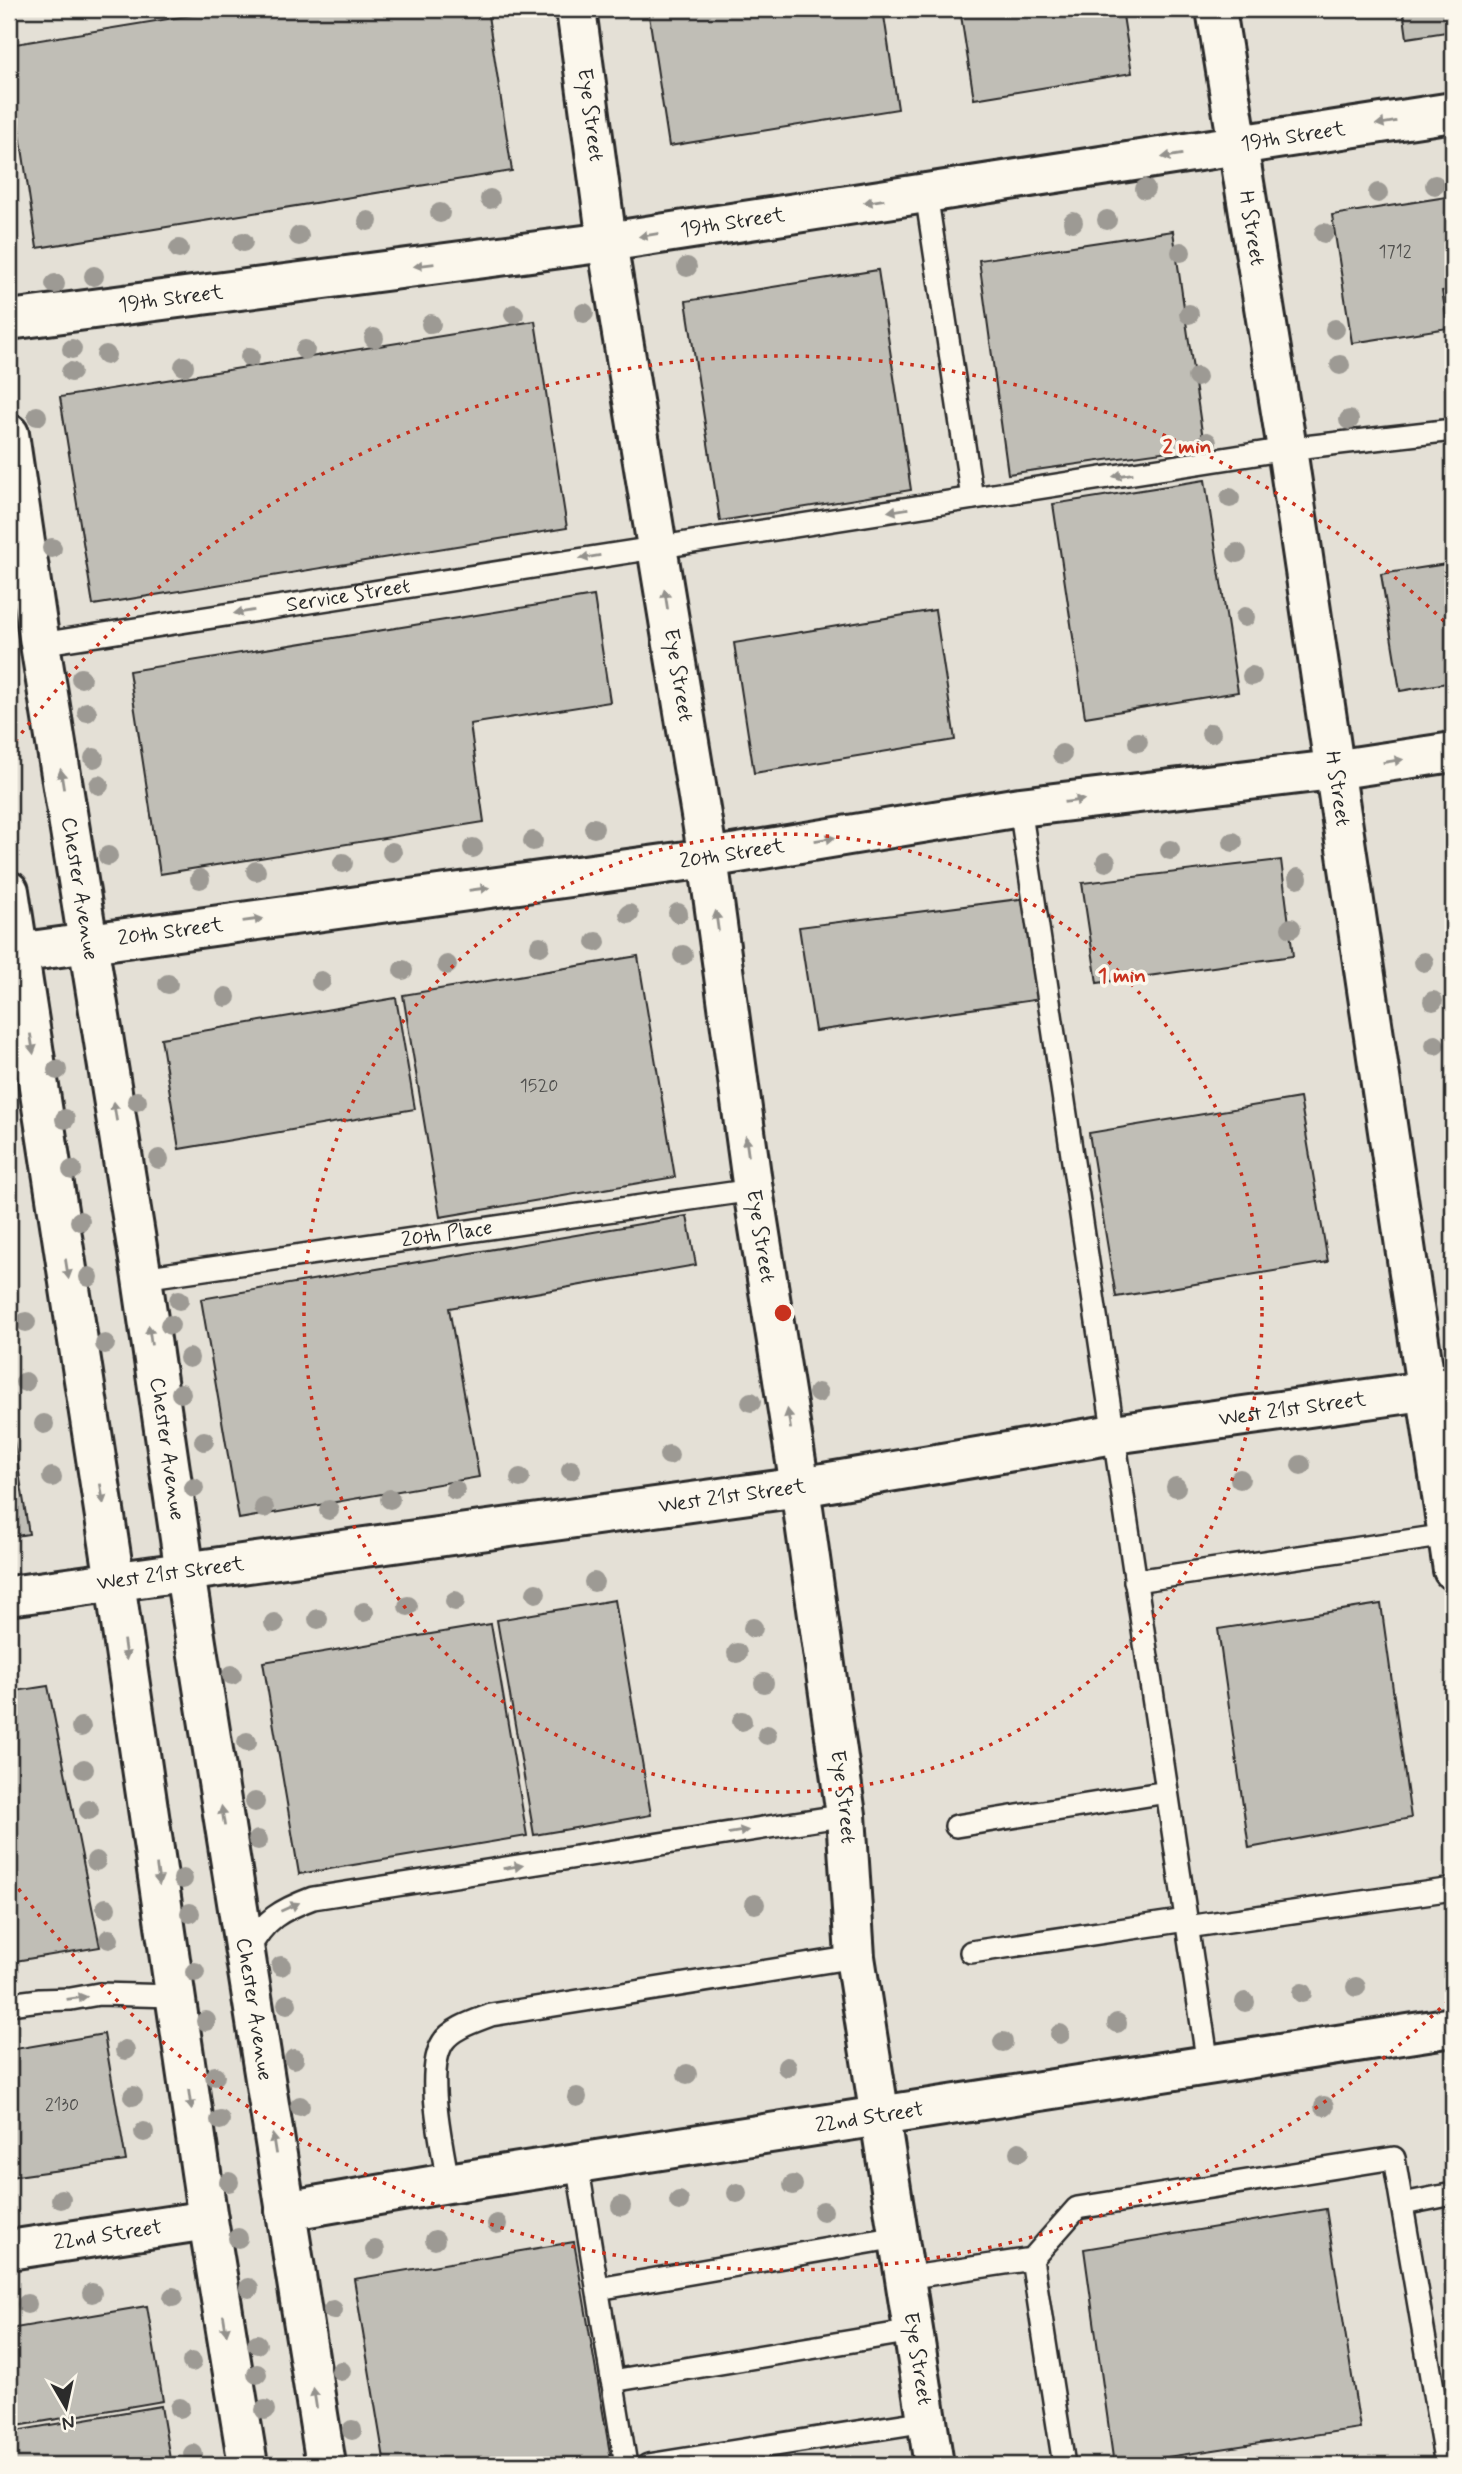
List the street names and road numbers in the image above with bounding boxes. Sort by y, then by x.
street label: Eye Street [570,67,610,164]
street label: 19th Street [1239,115,1348,158]
street label: H Street [1231,188,1271,268]
street label: 19th Street [678,201,787,245]
street label: 19th Street [117,278,225,320]
street label: Service Street [284,572,412,619]
street label: Eye Street [657,627,699,724]
street label: H Street [1318,749,1357,828]
street label: Chester Avenue [54,815,105,962]
street label: 20th Street [678,832,787,876]
street label: 20th Street [116,911,225,953]
street label: Eye Street [739,1188,781,1285]
street label: 20th Place [399,1214,494,1255]
street label: Chester Avenue [143,1375,191,1522]
street label: West 21st Street [1217,1385,1368,1433]
street label: West 21st Street [657,1472,808,1520]
street label: West 21st Street [95,1550,247,1598]
street label: Eye Street [823,1749,862,1845]
street label: Chester Avenue [229,1936,279,2083]
street label: 22nd Street [813,2095,926,2140]
street label: 22nd Street [52,2213,164,2257]
street label: Eye Street [896,2310,939,2407]

